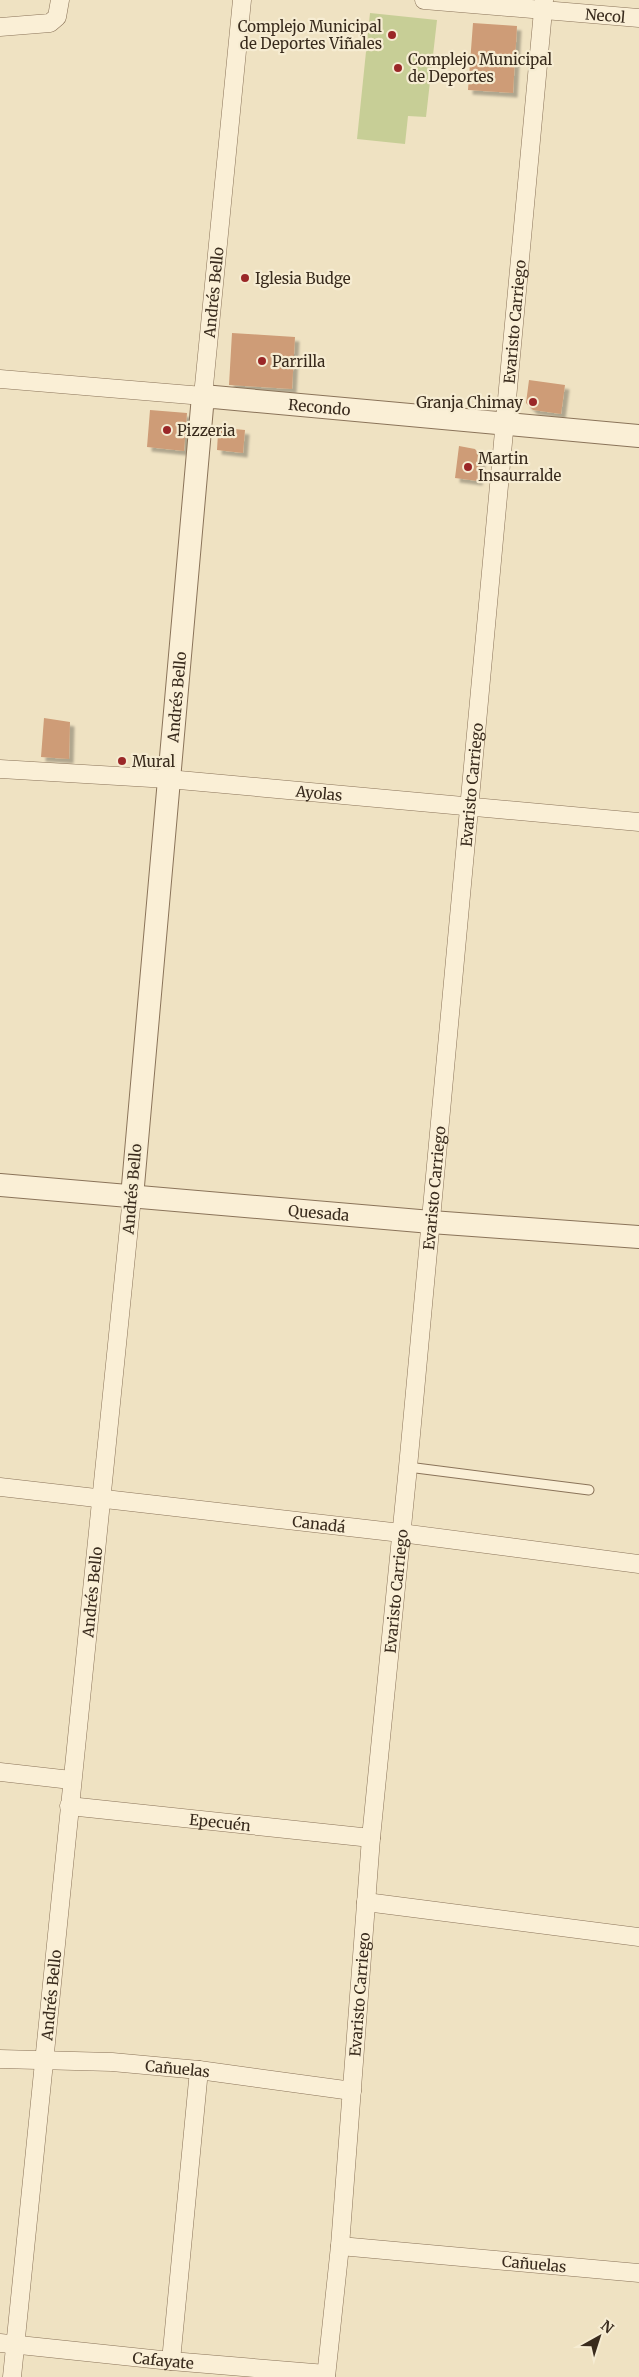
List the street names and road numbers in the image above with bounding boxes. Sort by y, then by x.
street label: Necol [584,4,627,26]
street label: Andrés Bello [199,246,227,340]
street label: Evaristo Carriego [499,259,529,385]
street label: Recondo [287,394,352,419]
street label: Andrés Bello [163,650,190,744]
street label: Evaristo Carriego [456,722,486,848]
street label: Ayolas [294,781,343,804]
street label: Evaristo Carriego [419,1125,449,1251]
street label: Andrés Bello [118,1143,145,1236]
street label: Quesada [287,1200,350,1224]
street label: Canadá [291,1511,346,1536]
street label: Evaristo Carriego [380,1528,411,1654]
street label: Andrés Bello [78,1545,106,1639]
street label: Epecuén [188,1809,252,1835]
street label: Evaristo Carriego [345,1931,373,2057]
street label: Andrés Bello [37,1948,65,2042]
street label: Cañuelas [145,2056,211,2081]
street label: Cañuelas [501,2251,567,2276]
street label: Cafayate [132,2348,195,2372]

